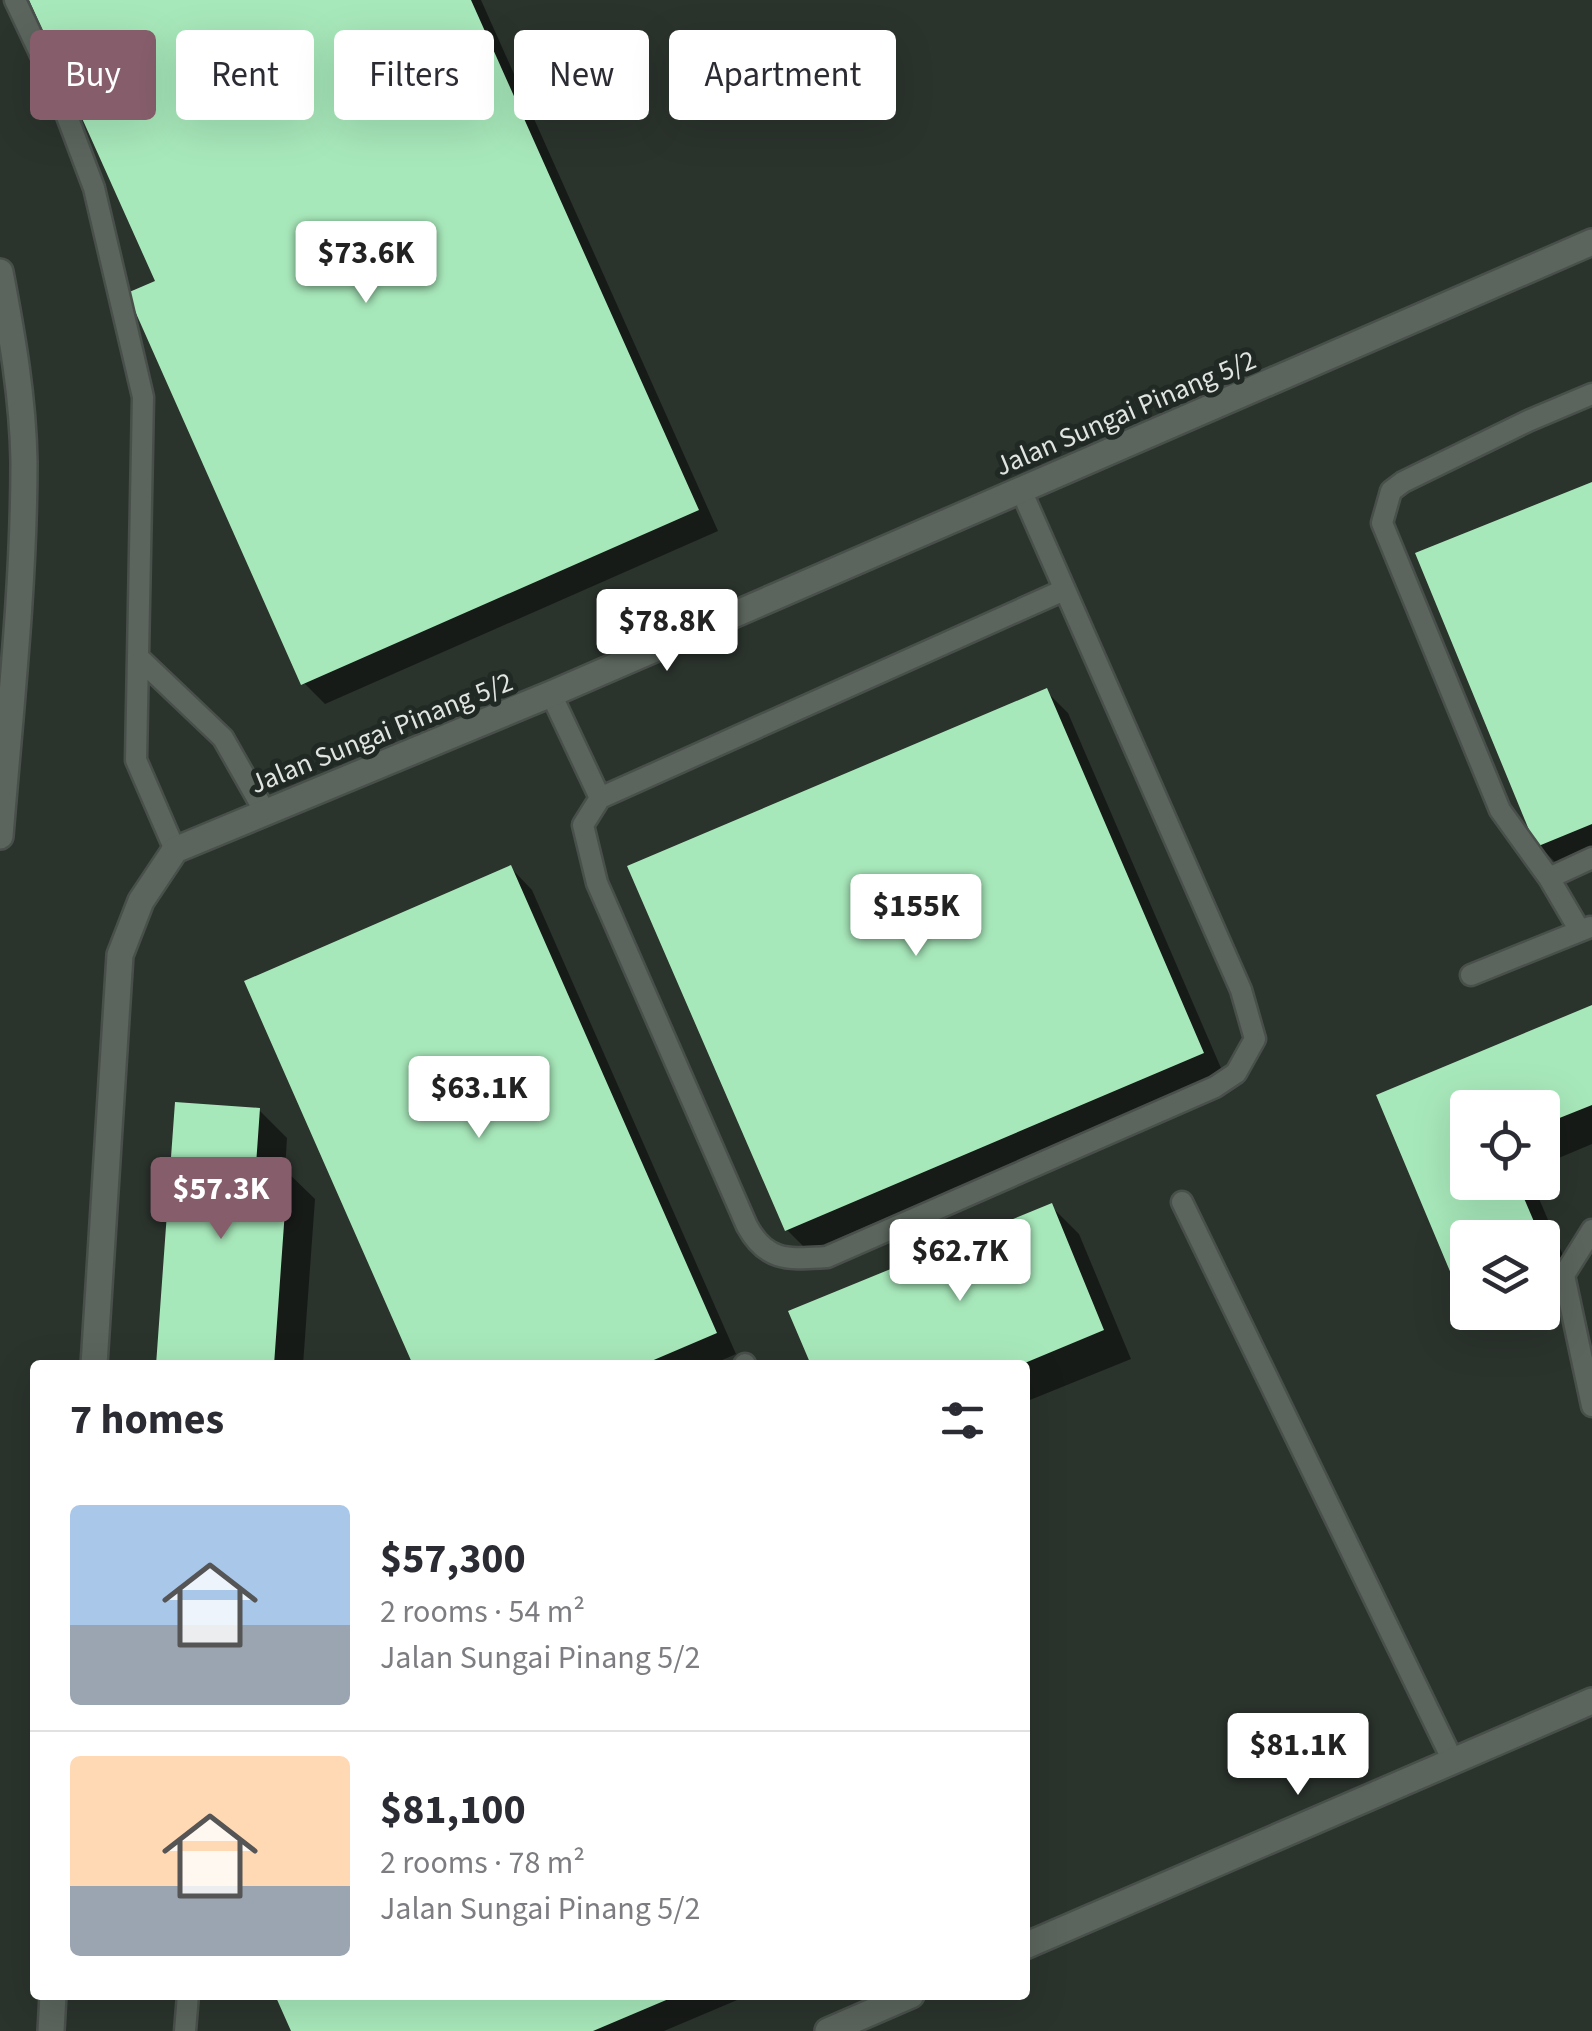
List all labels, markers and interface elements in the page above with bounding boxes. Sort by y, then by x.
chip: Buy [30,30,156,120]
chip: Rent [176,30,314,120]
chip: Filters [334,30,494,120]
chip: New [514,30,649,120]
chip: Apartment [669,30,896,120]
pin: $73.6K [285,221,447,306]
text: $73.6K [318,230,414,276]
street label: Jalan Sungai Pinang 5/2 [989,340,1262,486]
pin: $78.8K [586,589,748,674]
text: $78.8K [619,598,715,644]
street label: Jalan Sungai Pinang 5/2 [244,662,519,804]
pin: $155K [846,874,986,959]
text: $155K [872,883,960,929]
pin: $63.1K [398,1056,560,1141]
text: $63.1K [431,1065,527,1111]
map controls [1450,1090,1560,1330]
button: locate [1450,1090,1560,1200]
pin: $57.3K [140,1157,302,1242]
text: $57.3K [173,1166,269,1212]
pin: $62.7K [879,1219,1041,1304]
button: layers [1450,1220,1560,1330]
text: $62.7K [912,1228,1008,1274]
text: 7 homes [70,1390,224,1450]
icon: filters [935,1393,990,1448]
text: $57,300 [380,1529,526,1589]
icon: home [150,1545,270,1665]
text: 2 rooms · 54 m² [380,1589,585,1635]
text: Jalan Sungai Pinang 5/2 [380,1635,700,1681]
pin: $81.1K [1217,1713,1379,1798]
text: $81.1K [1250,1722,1346,1768]
text: $81,100 [380,1780,526,1840]
icon: home [150,1796,270,1916]
text: 2 rooms · 78 m² [380,1840,585,1886]
text: Jalan Sungai Pinang 5/2 [380,1886,700,1932]

